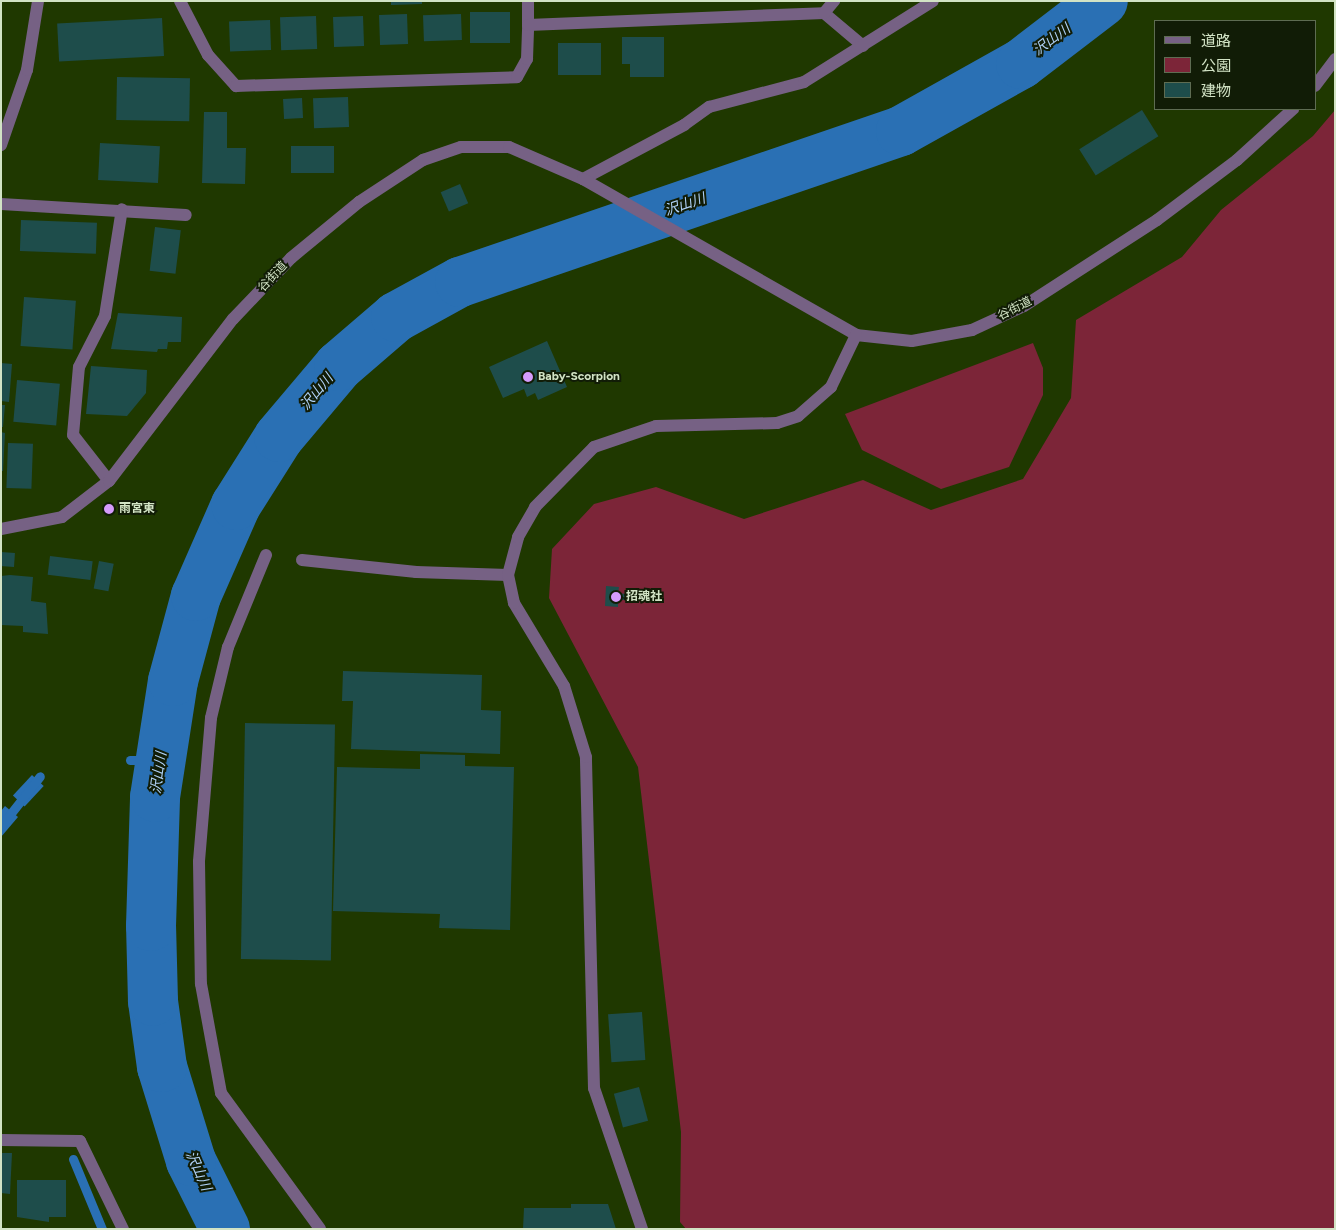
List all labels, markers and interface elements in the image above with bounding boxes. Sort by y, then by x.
legend [1154,20,1316,110]
water label: 沢山川 [1030,21,1074,59]
text: 道路 [1201,32,1231,50]
text: 公園 [1201,57,1231,75]
text: 建物 [1201,82,1231,100]
water label: 沢山川 [662,190,708,220]
street label: 谷街道 [255,259,291,295]
street label: 谷街道 [996,294,1034,324]
place label: Baby-Scorpion [538,370,620,384]
water label: 沢山川 [297,371,337,413]
marker: Baby-Scorpion [522,371,534,383]
place label: 雨宮東 [119,502,155,516]
marker: 雨宮東 [103,503,115,515]
place label: 招魂社 [626,590,662,604]
marker: 招魂社 [610,591,622,603]
water label: 沢山川 [148,751,170,795]
water label: 沢山川 [182,1148,214,1194]

